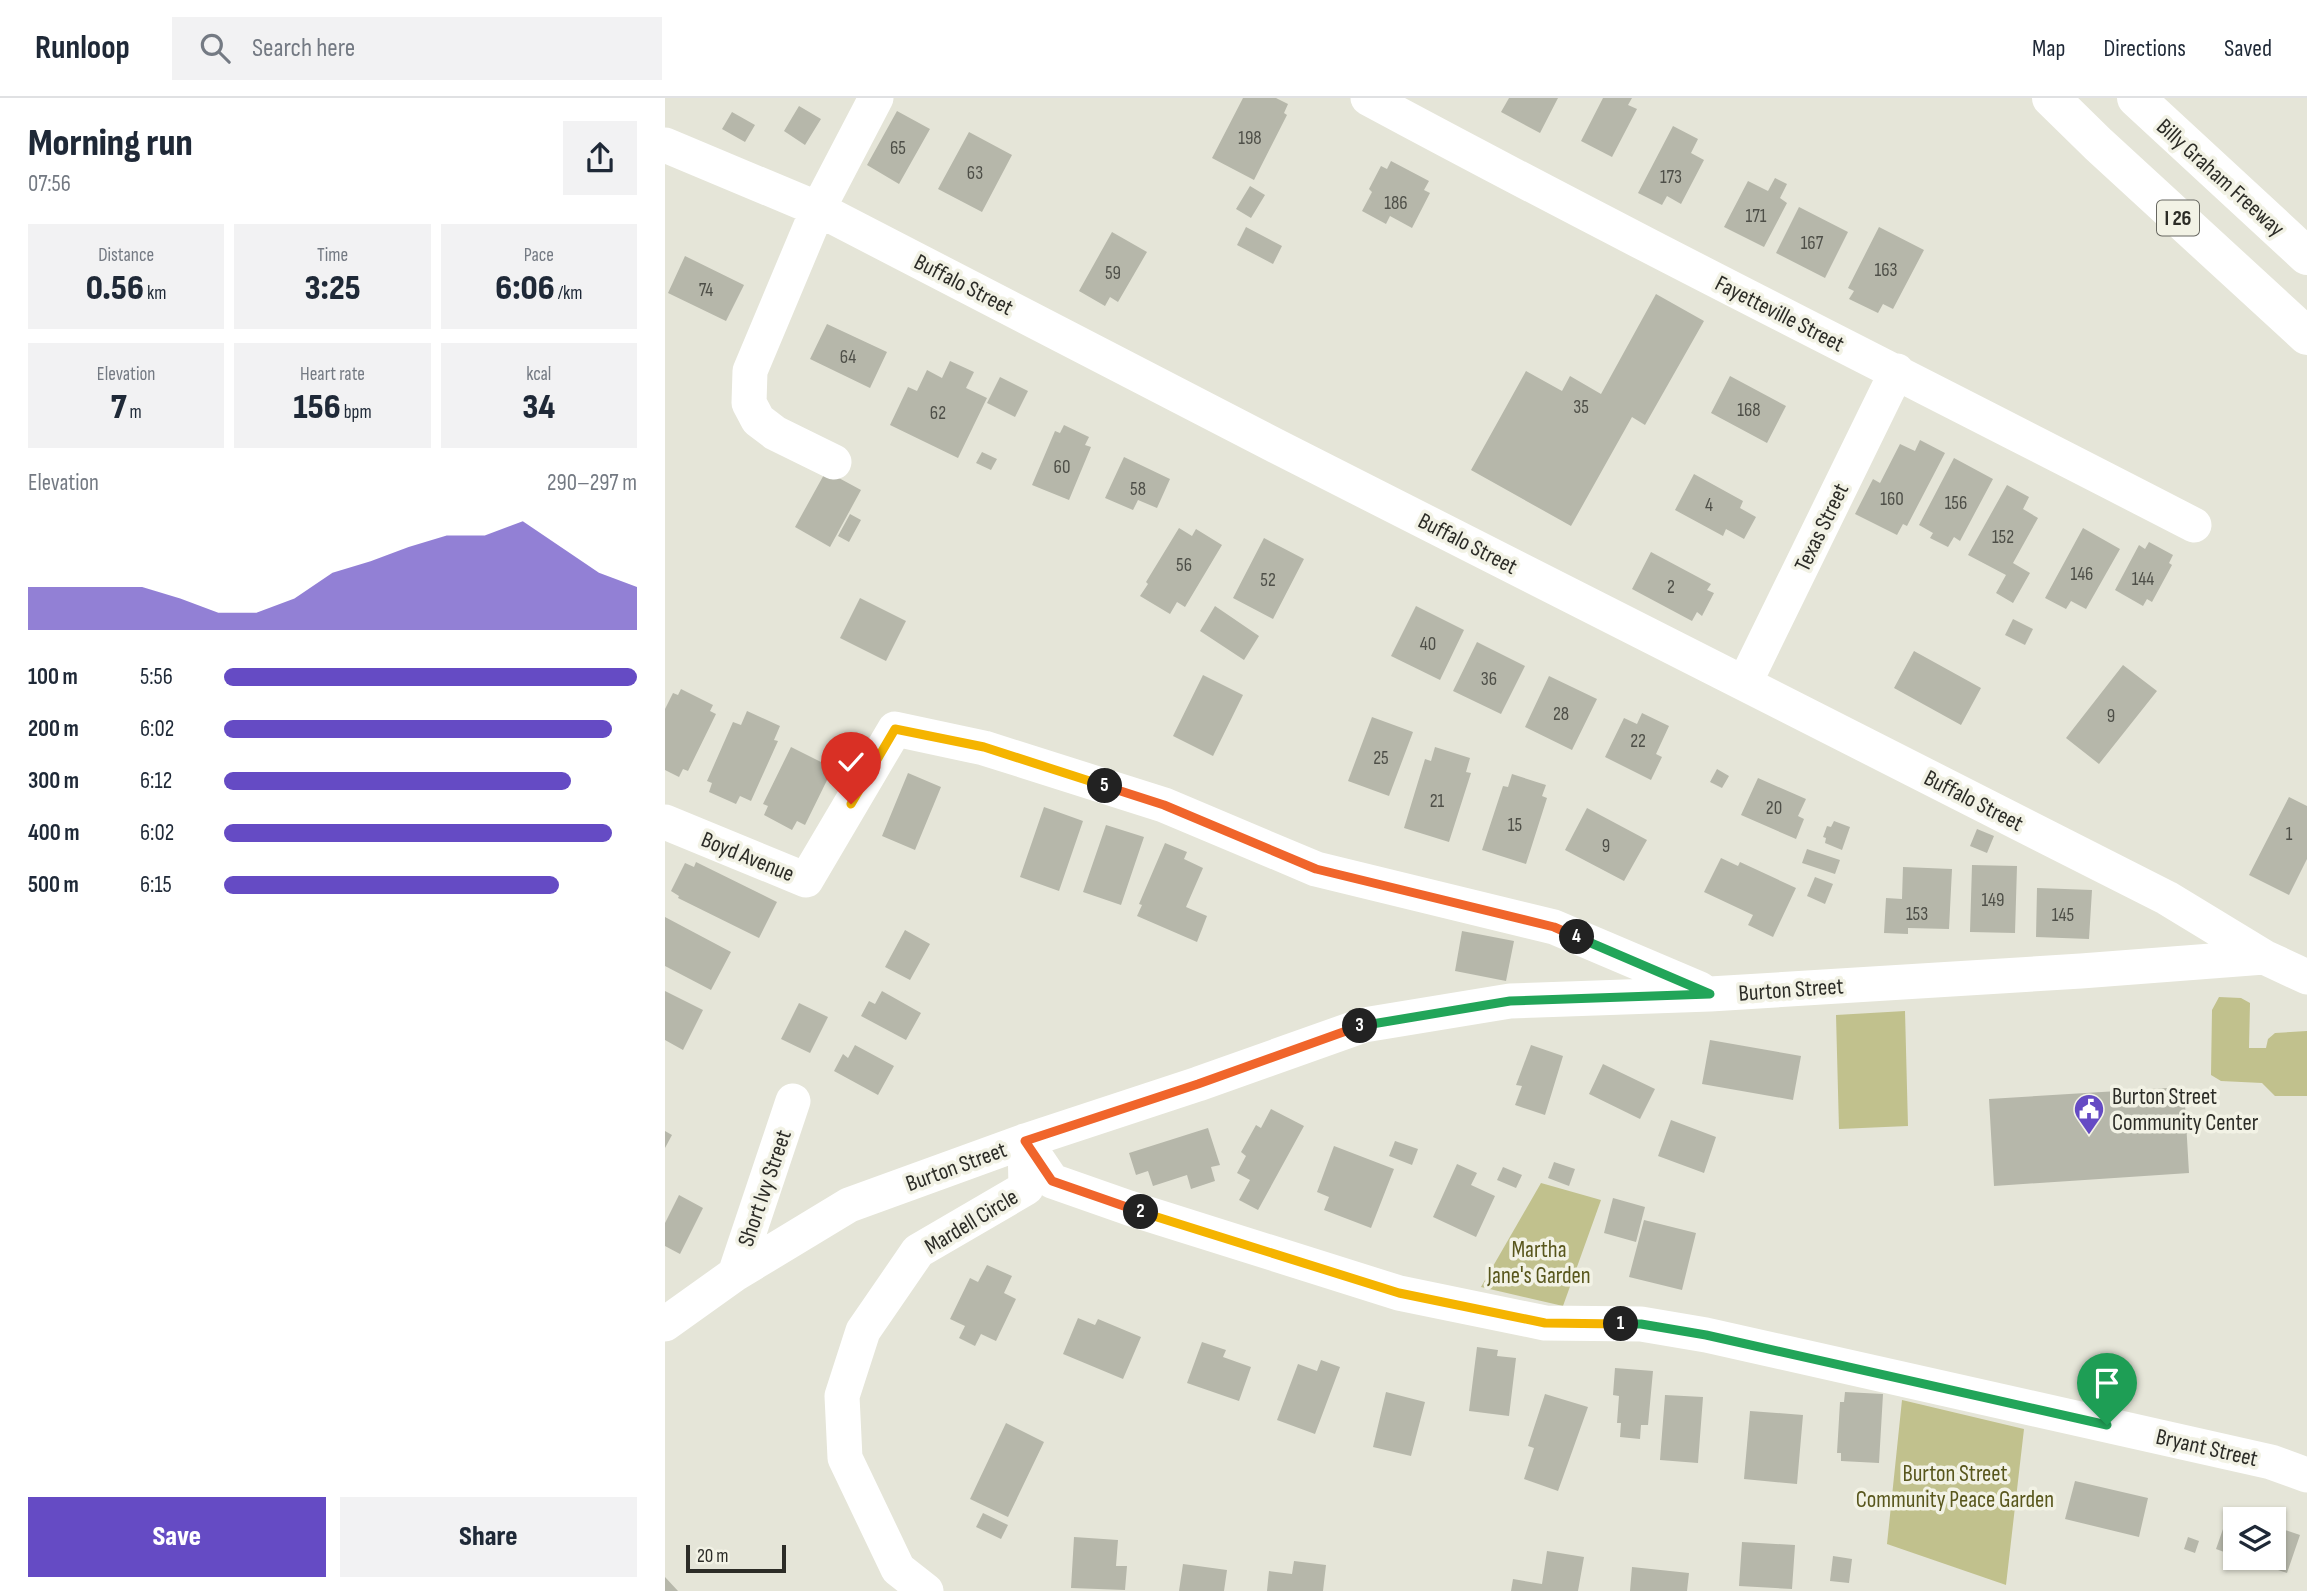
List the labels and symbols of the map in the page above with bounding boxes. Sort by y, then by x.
street label: Billy Graham Freeway [2150,113,2290,243]
house number: 198 [1238,127,1262,150]
house number: 65 [890,137,906,160]
house number: 63 [967,162,983,185]
house number: 173 [1660,166,1682,189]
house number: 186 [1384,192,1408,215]
road number: I 26 [2157,200,2199,236]
house number: 171 [1746,205,1767,228]
house number: 167 [1801,232,1824,255]
street label: Buffalo Street [909,248,1018,322]
house number: 163 [1875,259,1898,282]
house number: 59 [1105,262,1121,285]
street label: Fayetteville Street [1710,269,1849,358]
house number: 74 [699,279,713,302]
house number: 64 [840,346,856,369]
house number: 35 [1573,396,1589,419]
house number: 168 [1737,399,1761,422]
house number: 62 [930,402,946,425]
house number: 60 [1054,456,1070,479]
house number: 58 [1130,478,1146,501]
street label: Texas Street [1789,479,1855,576]
house number: 160 [1880,488,1904,511]
house number: 156 [1945,492,1967,515]
house number: 4 [1705,494,1713,517]
street label: Buffalo Street [1413,507,1522,581]
house number: 152 [1992,526,2014,549]
house number: 56 [1176,554,1192,577]
house number: 146 [2071,563,2093,586]
house number: 144 [2132,568,2154,591]
house number: 52 [1260,569,1276,592]
house number: 2 [1667,576,1675,599]
house number: 40 [1420,633,1436,656]
house number: 36 [1481,668,1497,691]
house number: 28 [1553,703,1569,726]
house number: 9 [2107,705,2115,728]
house number: 22 [1630,730,1646,753]
pin [821,732,881,804]
house number: 25 [1373,747,1389,770]
street label: Buffalo Street [1919,764,2028,838]
pin: 5 [1087,768,1123,804]
house number: 21 [1430,790,1445,813]
house number: 20 [1766,797,1782,820]
house number: 15 [1508,814,1522,837]
house number: 1 [2286,823,2293,846]
street label: Boyd Avenue [697,826,798,888]
house number: 9 [1602,835,1610,858]
house number: 149 [1981,889,2005,912]
house number: 153 [1906,903,1928,926]
house number: 145 [2052,904,2074,927]
pin: 4 [1559,920,1595,954]
street label: Burton Street [1738,972,1844,1008]
pin: 3 [1343,1009,1377,1044]
place label: Burton Street Community Center [2112,1083,2259,1137]
public building icon: Burton Street Community Center [2072,1092,2106,1136]
street label: Short Ivy Street [732,1126,798,1250]
street label: Burton Street [902,1136,1011,1198]
street label: Mardell Circle [920,1183,1023,1261]
pin: 2 [1123,1194,1159,1230]
park label: Martha Jane's Garden [1486,1236,1591,1290]
pin: 1 [1604,1306,1639,1342]
pin [2077,1353,2137,1425]
street label: Bryant Street [2153,1423,2260,1473]
park label: Burton Street Community Peace Garden [1856,1460,2054,1514]
scale bar [686,1542,786,1574]

